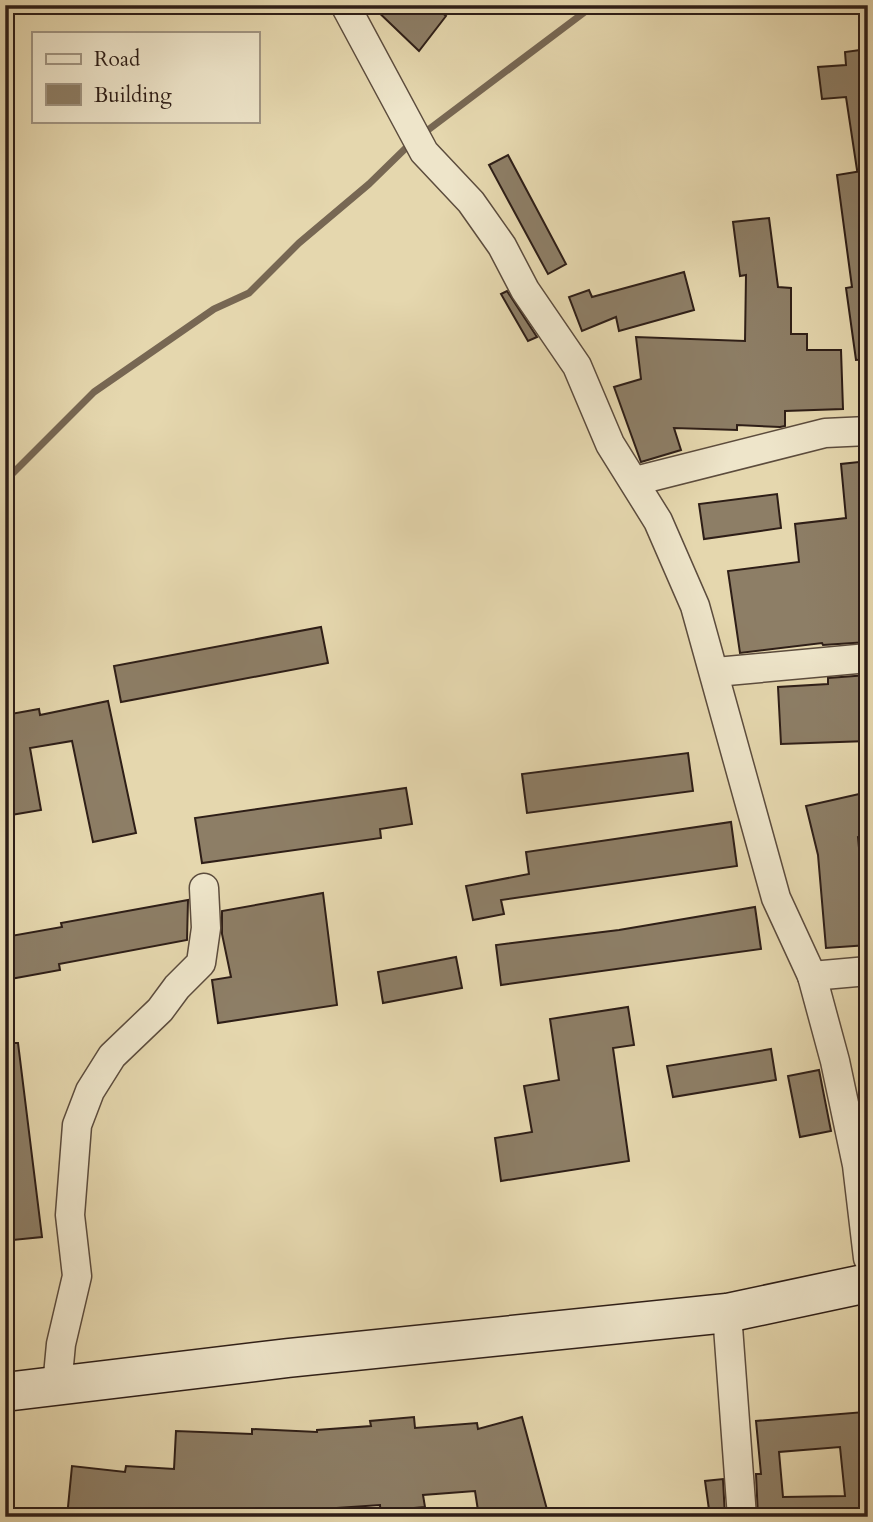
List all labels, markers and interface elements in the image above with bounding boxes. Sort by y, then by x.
legend [32,32,259,122]
text: Road [94,45,140,74]
text: Building [94,81,172,110]

